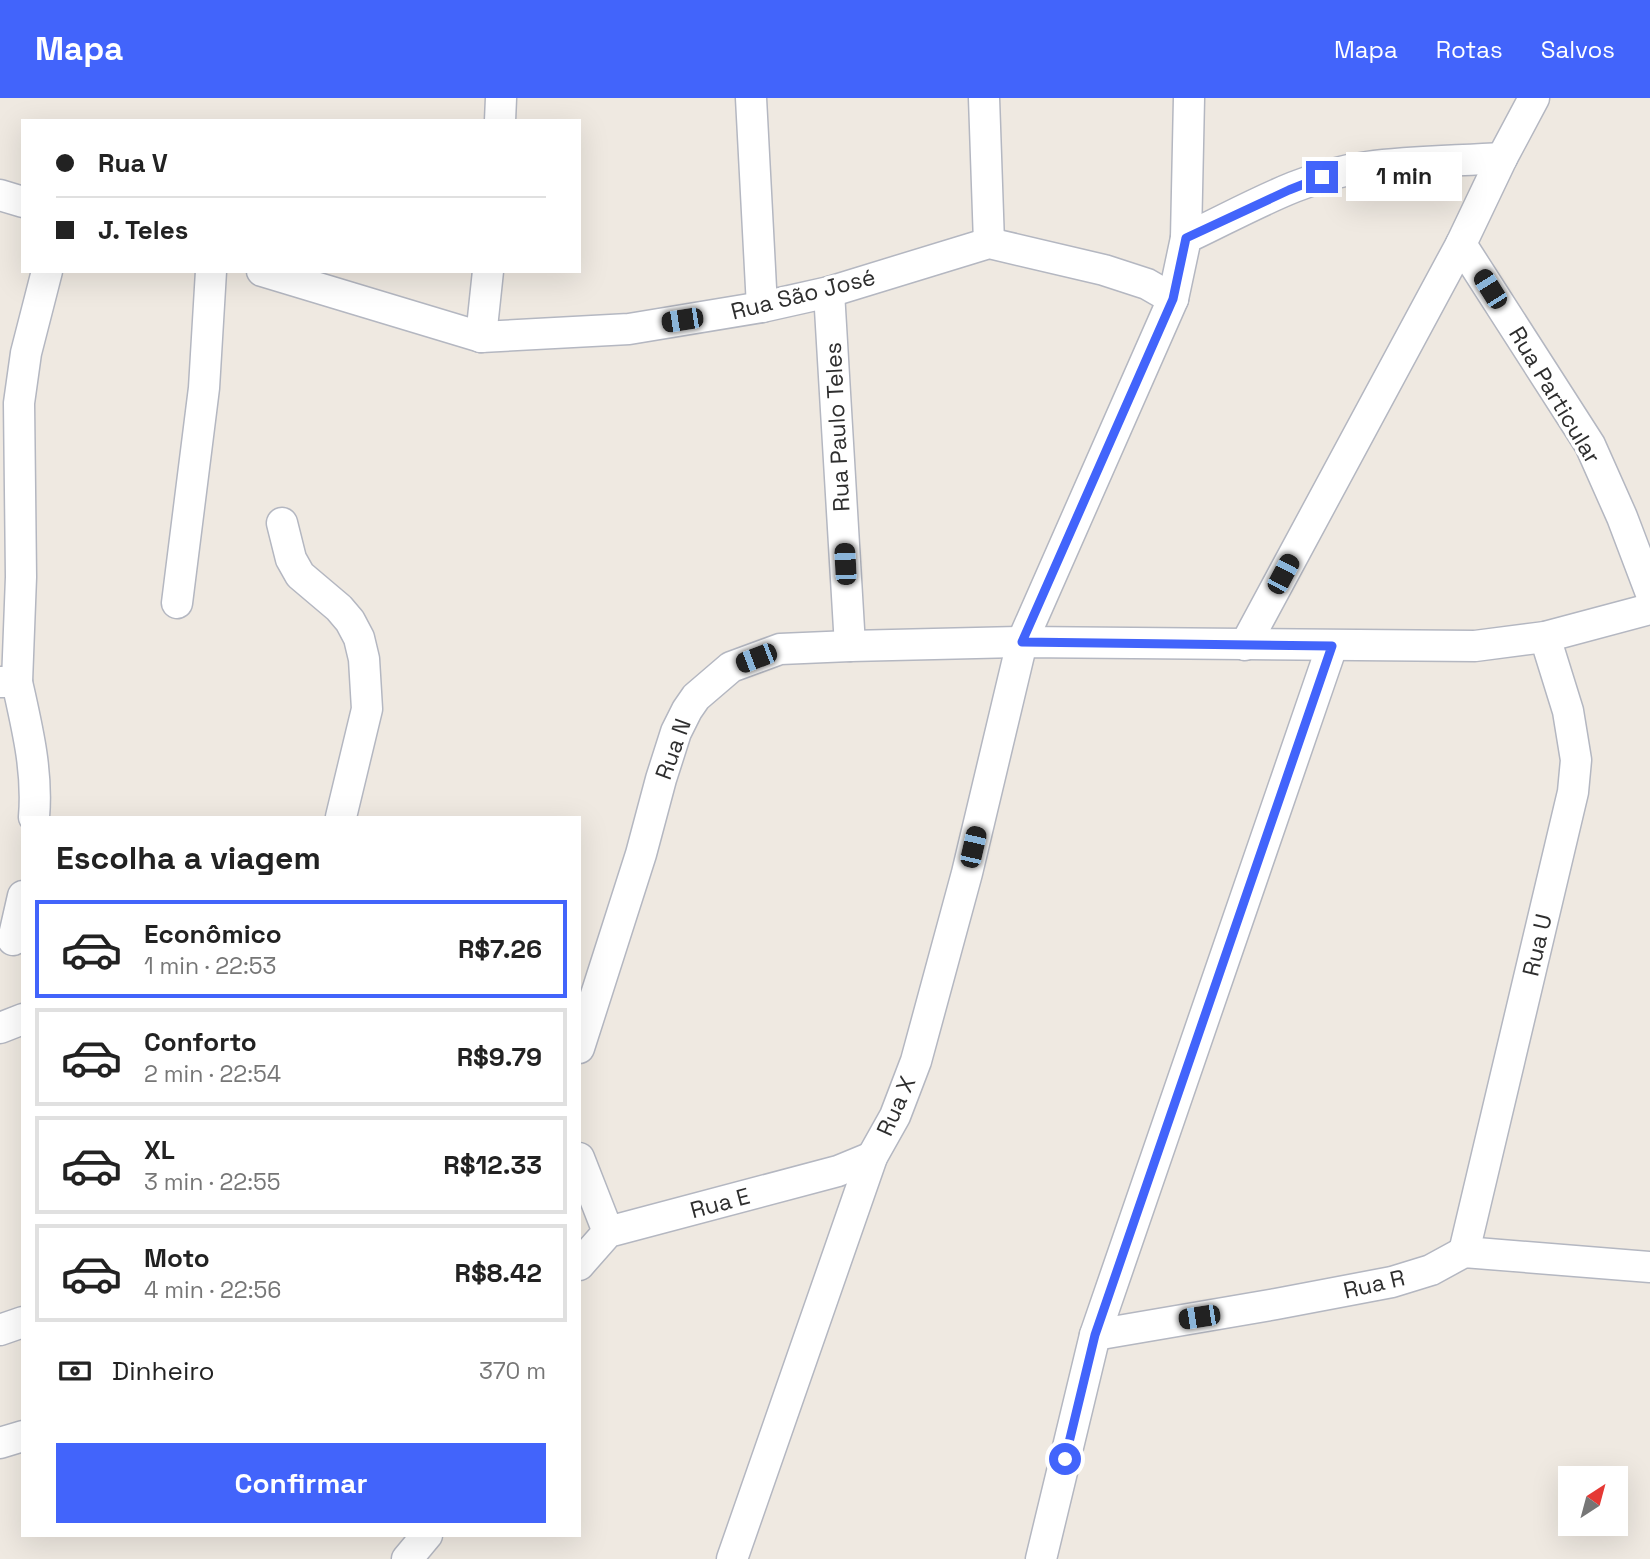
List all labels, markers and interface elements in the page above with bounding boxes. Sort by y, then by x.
text: Mapa [35,28,123,70]
text: Mapa [1334,34,1398,65]
text: Rotas [1436,34,1503,65]
text: Salvos [1541,34,1615,65]
text: Rua V [98,146,168,180]
callout: 1 min [1346,153,1462,202]
route end [1306,161,1338,193]
text: 1 min [1376,161,1432,191]
text: J. Teles [98,213,188,247]
street label: Rua São José [728,262,878,326]
car [1470,266,1511,312]
car [660,306,705,334]
street label: Rua Particular [1502,321,1608,469]
street label: Rua Paulo Teles [818,341,856,513]
car [834,542,857,586]
car [1264,551,1303,597]
car [733,641,780,675]
street label: Rua N [648,714,698,784]
car [959,824,988,870]
text: Escolha a viagem [56,838,321,878]
street label: Rua U [1515,911,1559,979]
text: Econômico [144,917,282,951]
icon: car [60,918,123,981]
text: R$7.26 [458,932,542,966]
text: 1 min · 22:53 [144,951,276,981]
text: Conforto [144,1025,257,1059]
icon: car [60,1026,123,1089]
text: R$9.79 [457,1040,542,1074]
text: 2 min · 22:54 [144,1059,281,1089]
street label: Rua X [870,1071,922,1141]
text: XL [144,1133,175,1167]
icon: car [60,1134,123,1197]
text: R$12.33 [443,1148,542,1182]
text: 3 min · 22:55 [144,1167,281,1197]
street label: Rua E [687,1181,753,1225]
text: Moto [144,1241,210,1275]
icon: car [60,1242,123,1305]
text: R$8.42 [454,1256,542,1290]
street label: Rua R [1340,1262,1408,1306]
text: 4 min · 22:56 [144,1275,281,1305]
car [1177,1303,1222,1331]
icon: cash [56,1352,94,1390]
text: Dinheiro [112,1354,215,1388]
text: 370 m [479,1356,546,1386]
button: Confirmar [56,1443,546,1523]
route start [1049,1443,1081,1475]
north arrow [1558,1466,1628,1536]
map controls [1558,1466,1628,1536]

